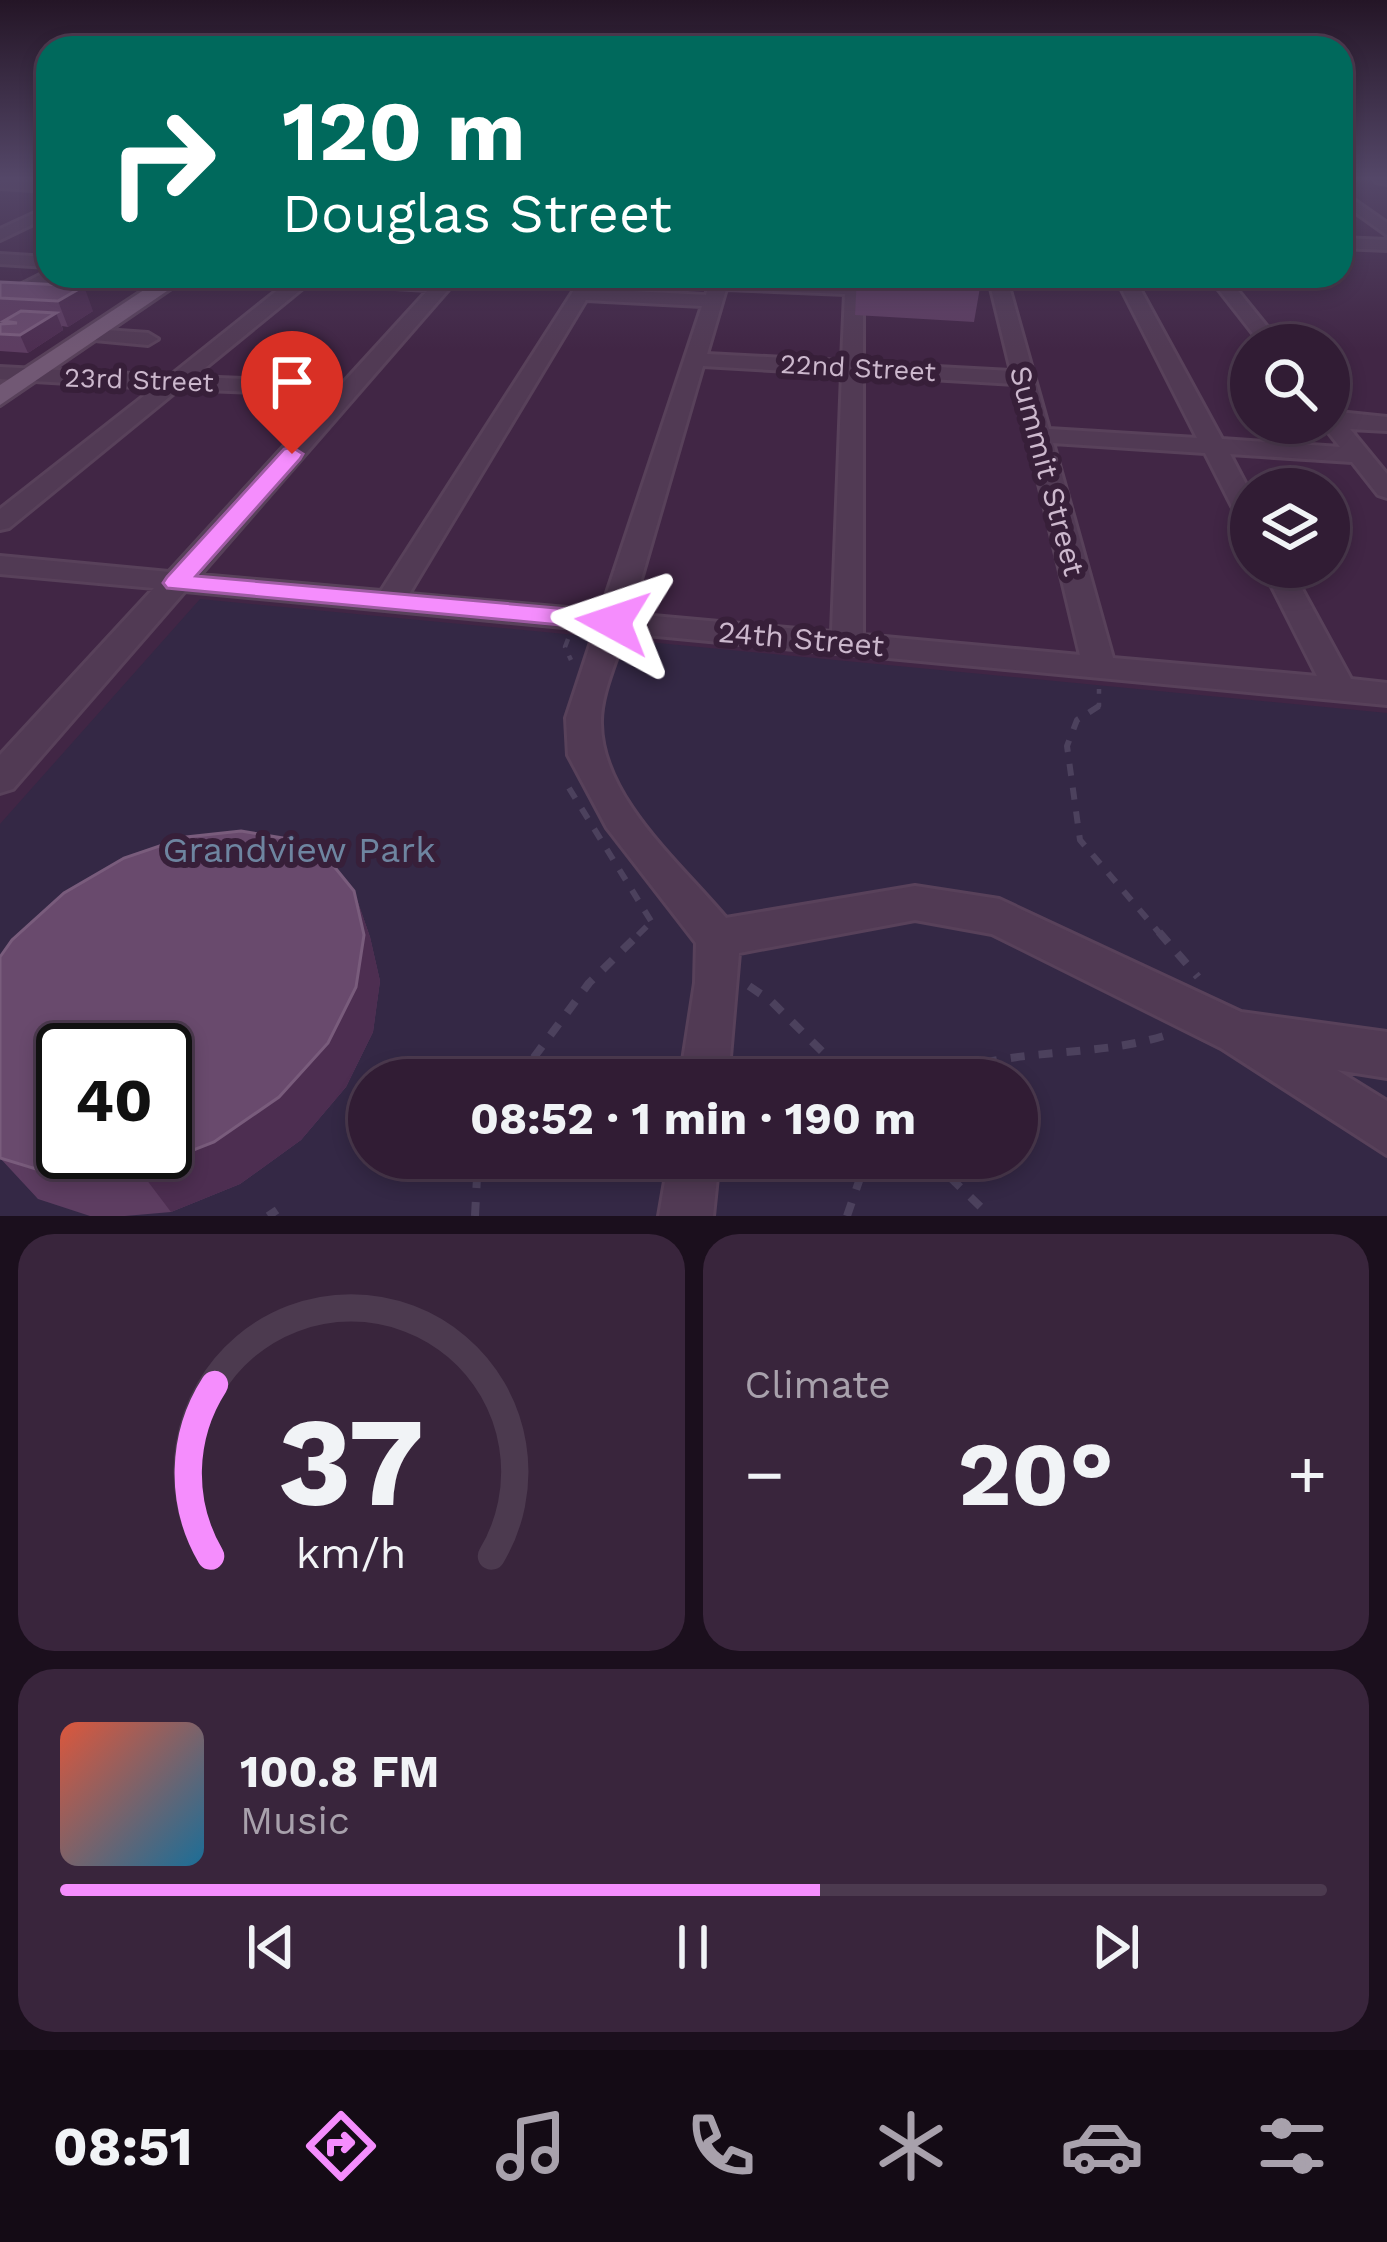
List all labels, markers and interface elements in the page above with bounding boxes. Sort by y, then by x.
text: 120 m [282,82,525,180]
icon: right [84,84,240,240]
text: Douglas Street [282,182,672,245]
map controls [1230,324,1350,588]
button: search [1230,324,1350,444]
pin [241,331,343,454]
street label: 22nd Street [779,348,937,388]
icon: arrive [259,349,325,415]
street label: 23rd Street [64,361,214,399]
street label: Summit Street [1003,362,1092,580]
button: layers [1230,468,1350,588]
position arrow [550,559,676,685]
street label: 24th Street [717,614,886,663]
park label: Grandview Park [162,829,436,871]
speed limit sign: 40 [36,1023,192,1179]
text: 08:52 · 1 min · 190 m [470,1092,916,1145]
text: Climate [745,1362,891,1407]
text: 37 [278,1389,424,1535]
text: 20° [958,1421,1114,1527]
text: − [745,1436,784,1513]
text: + [1287,1436,1327,1513]
text: km/h [296,1527,406,1577]
text: 100.8 FM [240,1745,440,1798]
text: Music [240,1798,350,1843]
icon: previous [238,1914,304,1980]
icon: pause [660,1914,726,1980]
icon: next [1083,1914,1149,1980]
icon: directions [299,2104,383,2188]
icon: music [489,2104,573,2188]
icon: phone [679,2104,763,2188]
icon: climate [869,2104,953,2188]
icon: car [1060,2104,1144,2188]
icon: filters [1250,2104,1334,2188]
text: 08:51 [53,2115,193,2178]

